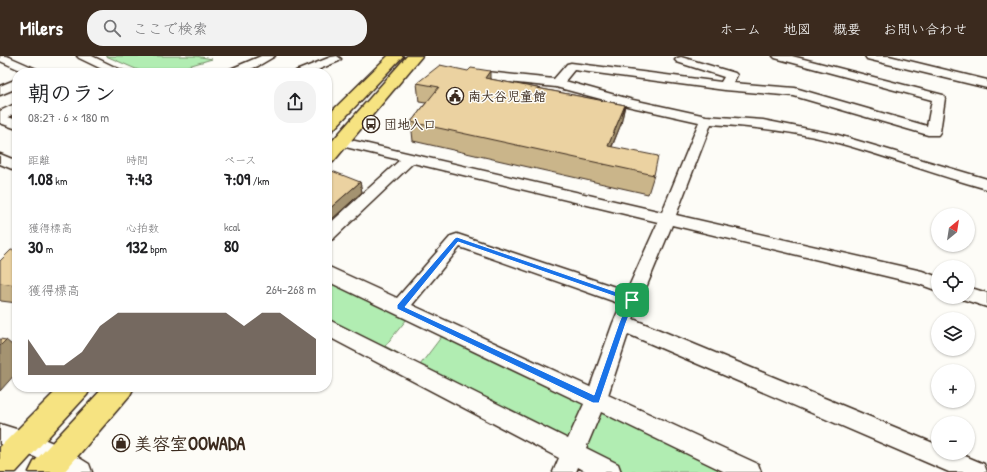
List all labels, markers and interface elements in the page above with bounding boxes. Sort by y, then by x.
search box [87,10,367,46]
text: Milers [20,15,63,41]
icon: search [101,17,123,39]
text: ここで検索 [133,18,208,39]
text: ホーム [720,19,761,38]
text: 地図 [783,19,811,38]
text: 概要 [833,19,861,38]
text: お問い合わせ [883,19,967,38]
text: 朝のラン [28,78,116,108]
button: share [274,81,316,123]
public building icon: 南大谷児童館 [445,86,465,106]
place label: 南大谷児童館 [468,87,546,105]
text: 08:27 · 6 × 180 m [28,108,109,126]
bus stop icon: 団地入口 [361,114,381,134]
place label: 団地入口 [384,115,436,133]
text: 距離 [28,153,50,167]
text: 時間 [126,153,148,167]
text: ペース [224,153,256,167]
text: 1.08 [28,167,53,190]
text: 7:43 [126,167,152,190]
text: 7:09 [224,167,250,190]
text: km [53,174,67,188]
text: /km [250,174,269,188]
north arrow [931,208,975,252]
map controls [931,208,975,460]
text: kcal [224,220,240,234]
text: 獲得標高 [28,221,72,235]
text: 心拍数 [126,221,159,235]
text: 80 [224,234,239,257]
text: 30 [28,235,43,258]
text: 132 [126,235,148,258]
text: m [43,242,53,256]
text: bpm [148,242,167,256]
button: locate [931,260,975,304]
text: 264–268 m [266,280,316,298]
text: 獲得標高 [28,281,80,299]
pin [615,283,649,317]
icon: arrive [621,289,643,311]
button: layers [931,312,975,356]
button: + [931,364,975,408]
button: − [931,416,975,460]
place label: 美容室OOWADA [134,431,245,456]
shop icon: 美容室OOWADA [111,433,131,453]

